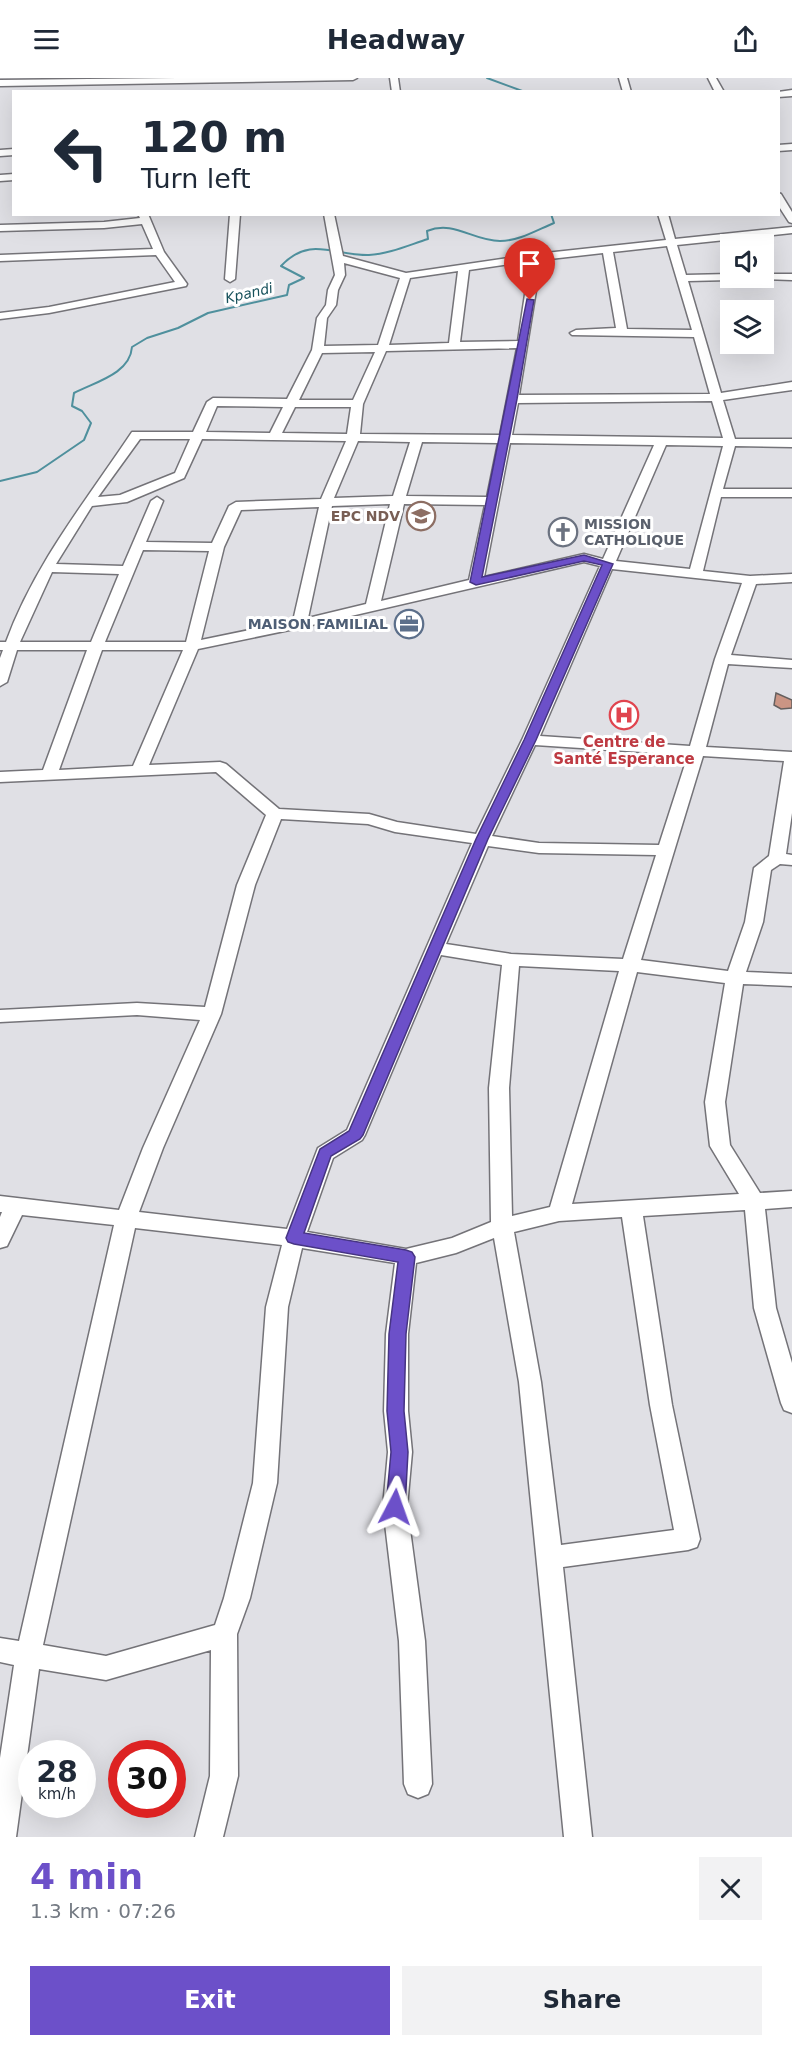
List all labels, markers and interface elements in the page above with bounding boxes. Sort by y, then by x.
icon: menu [30,23,63,56]
icon: share [729,23,762,56]
text: Headway [327,24,465,55]
text: 120 m [141,113,287,162]
icon: left [42,114,120,192]
text: Turn left [141,163,251,194]
map controls [720,234,774,354]
button: sound [720,234,774,288]
pin [504,238,555,300]
icon: arrive [513,247,546,280]
water label: Kpandi [224,280,274,306]
button: layers [720,300,774,354]
school or university icon: EPC NDV [405,500,437,532]
place label: EPC NDV [331,508,400,524]
church icon: MISSION CATHOLIQUE [547,516,579,548]
place label: MISSION CATHOLIQUE [584,516,684,548]
office icon: MAISON FAMILIAL [393,608,425,640]
place label: MAISON FAMILIAL [248,616,388,632]
hospital icon: Centre de Santé Esperance [608,699,640,731]
place label: Centre de Santé Esperance [553,733,695,768]
position arrow [363,1475,427,1539]
speed limit sign: 30 [108,1740,186,1818]
text: 28 [36,1754,78,1789]
text: km/h [38,1785,76,1803]
text: 4 min [30,1856,143,1897]
button: close [699,1857,762,1920]
text: 1.3 km · 07:26 [30,1899,176,1923]
button: Exit [30,1966,390,2035]
button: Share [402,1966,762,2035]

